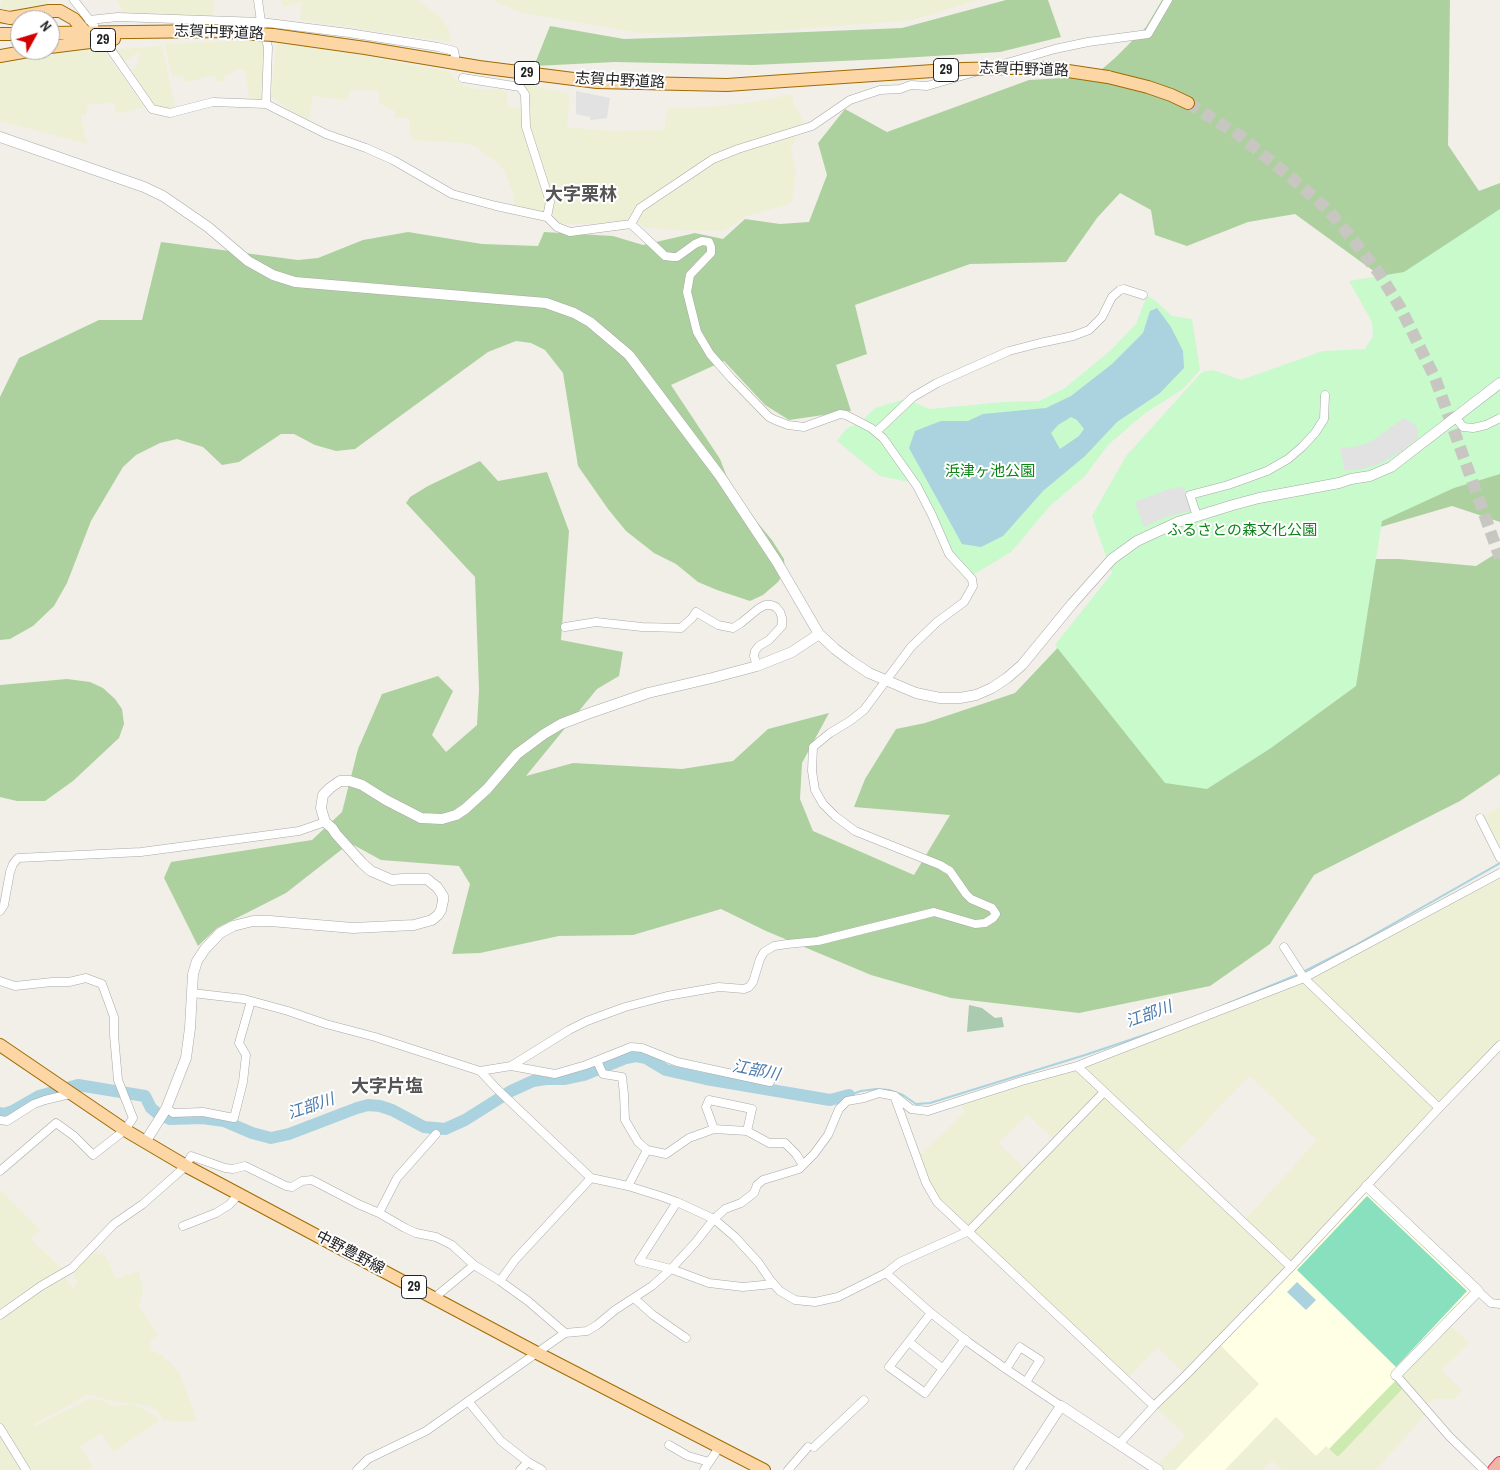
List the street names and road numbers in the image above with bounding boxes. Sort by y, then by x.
street label: 志賀中野道路 [174,22,264,44]
road number: 29 [90,28,116,52]
road number: 29 [934,58,958,82]
street label: 志賀中野道路 [979,59,1069,81]
road number: 29 [514,62,540,84]
street label: 志賀中野道路 [575,70,665,92]
street label: 中野豊野線 [313,1227,387,1279]
road number: 29 [402,1275,426,1298]

